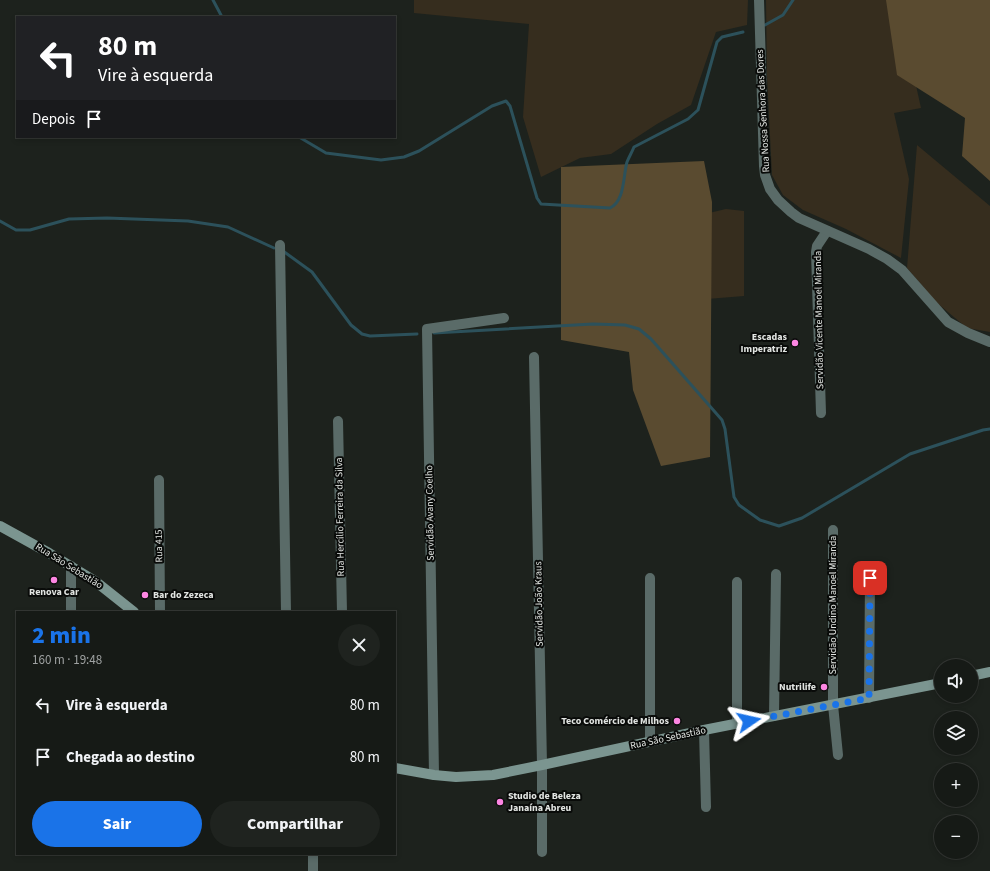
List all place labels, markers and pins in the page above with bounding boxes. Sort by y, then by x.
place label: Escadas Imperatriz [741,330,788,356]
marker: Escadas Imperatriz [790,338,800,348]
pin [853,561,887,595]
marker: Renova Car [49,575,59,585]
place label: Renova Car [29,585,79,599]
place label: Bar do Zezeca [153,588,214,602]
marker: Bar do Zezeca [140,590,150,600]
place label: Nutrilife [779,680,816,694]
marker: Nutrilife [819,682,829,692]
place label: Teco Comércio de Milhos [561,714,670,728]
marker: Teco Comércio de Milhos [672,716,682,726]
place label: Studio de Beleza Janaína Abreu [508,789,581,815]
marker: Studio de Beleza Janaína Abreu [495,797,505,807]

